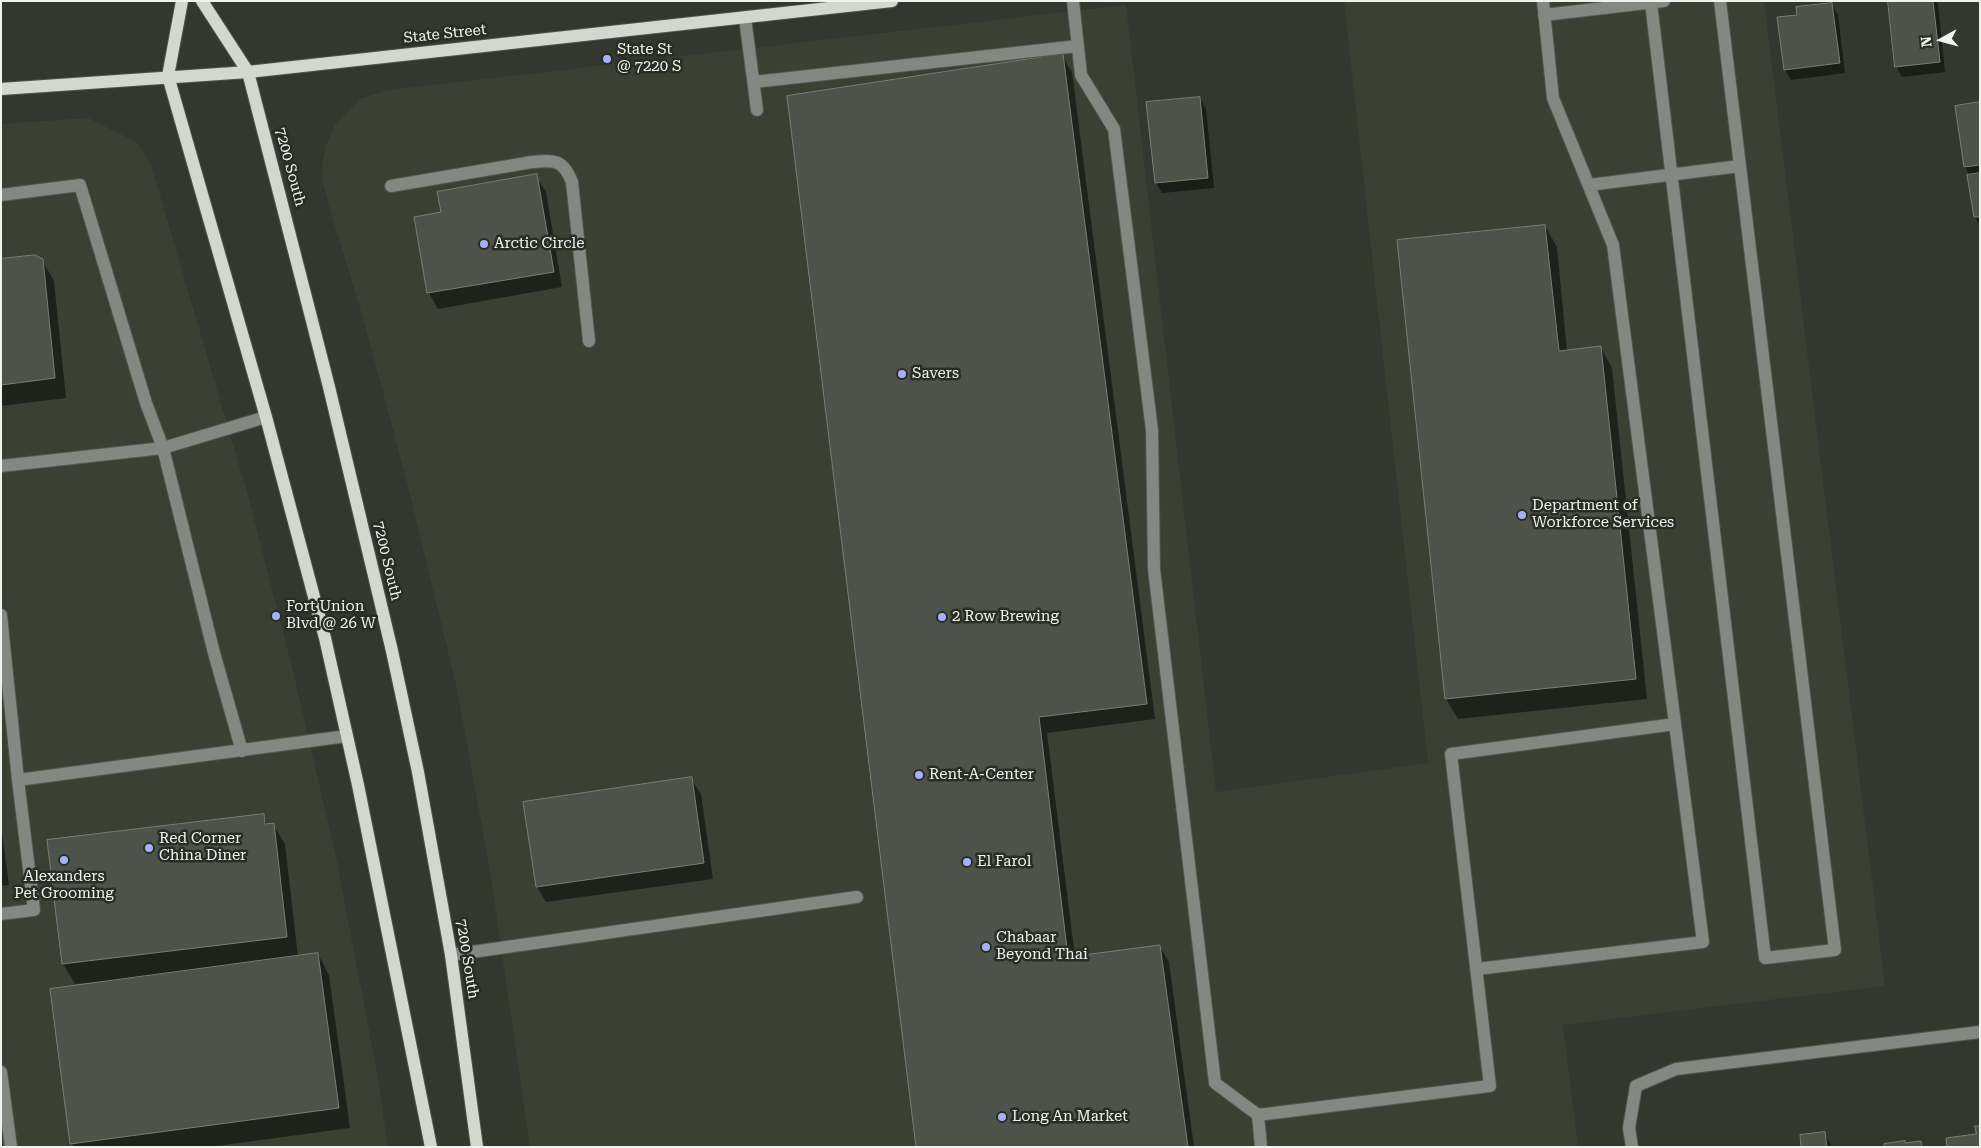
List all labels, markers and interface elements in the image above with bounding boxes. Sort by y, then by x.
north arrow [1916,15,1966,65]
street label: State Street [403,21,487,47]
text: N [1918,36,1935,48]
place label: State St @ 7220 S [617,41,681,76]
marker: State St @ 7220 S [601,53,613,65]
street label: 7200 South [271,126,309,208]
place label: Arctic Circle [494,235,584,253]
marker: Arctic Circle [478,238,490,250]
place label: Savers [912,365,959,383]
marker: Savers [896,368,908,380]
place label: Department of Workforce Services [1532,497,1674,532]
marker: Department of Workforce Services [1516,509,1528,521]
street label: 7200 South [369,520,405,602]
place label: Fort Union Blvd @ 26 W [286,598,376,633]
place label: 2 Row Brewing [952,608,1059,626]
marker: Fort Union Blvd @ 26 W [270,610,282,622]
marker: 2 Row Brewing [936,611,948,623]
place label: Rent-A-Center [929,766,1034,784]
marker: Rent-A-Center [913,769,925,781]
place label: Red Corner China Diner [159,830,246,865]
marker: Red Corner China Diner [143,842,155,854]
place label: El Farol [977,853,1031,871]
marker: Alexanders Pet Grooming [58,854,70,866]
marker: El Farol [961,856,973,868]
place label: Alexanders Pet Grooming [14,868,114,903]
street label: 7200 South [452,918,482,1000]
place label: Chabaar Beyond Thai [996,929,1088,964]
marker: Chabaar Beyond Thai [980,941,992,953]
place label: Long An Market [1012,1108,1128,1126]
marker: Long An Market [996,1111,1008,1123]

